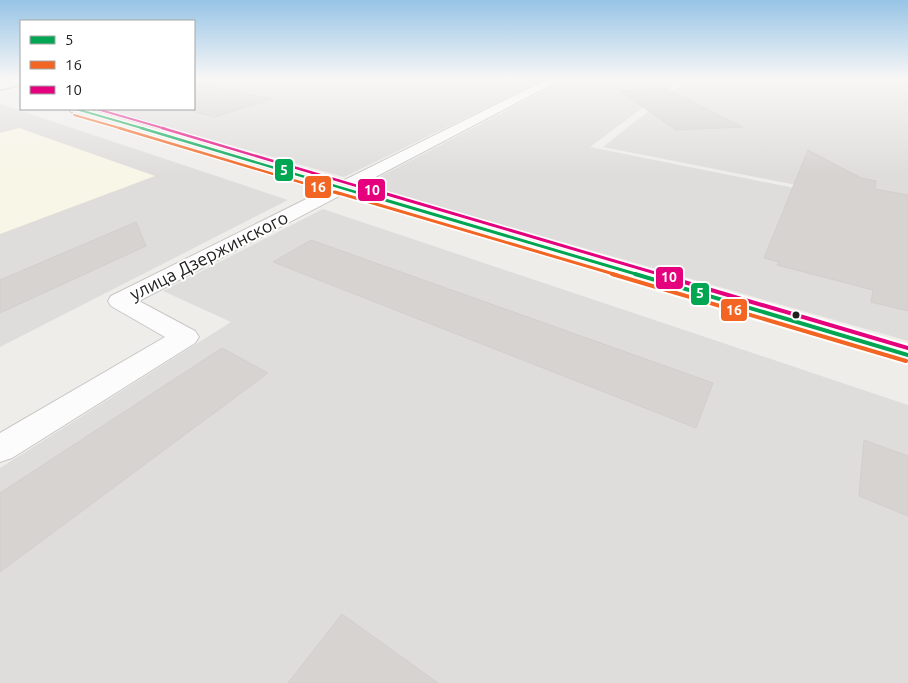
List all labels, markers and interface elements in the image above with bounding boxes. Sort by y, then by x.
legend [20,20,195,110]
text: 5 [65,31,73,48]
text: 16 [65,56,82,73]
text: 10 [65,81,82,98]
line badge: 5 [274,158,294,182]
text: 5 [280,162,288,178]
line badge: 16 [304,175,332,199]
line badge: 10 [357,178,386,202]
text: 16 [310,179,326,195]
text: 10 [364,182,380,198]
street label: улица Дзержинского [126,206,291,304]
line badge: 10 [655,266,684,290]
text: 10 [661,269,677,285]
line badge: 5 [690,282,710,306]
text: 5 [696,285,704,301]
line badge: 16 [720,298,748,322]
text: 16 [726,302,742,318]
unlabelled marker [791,310,801,320]

